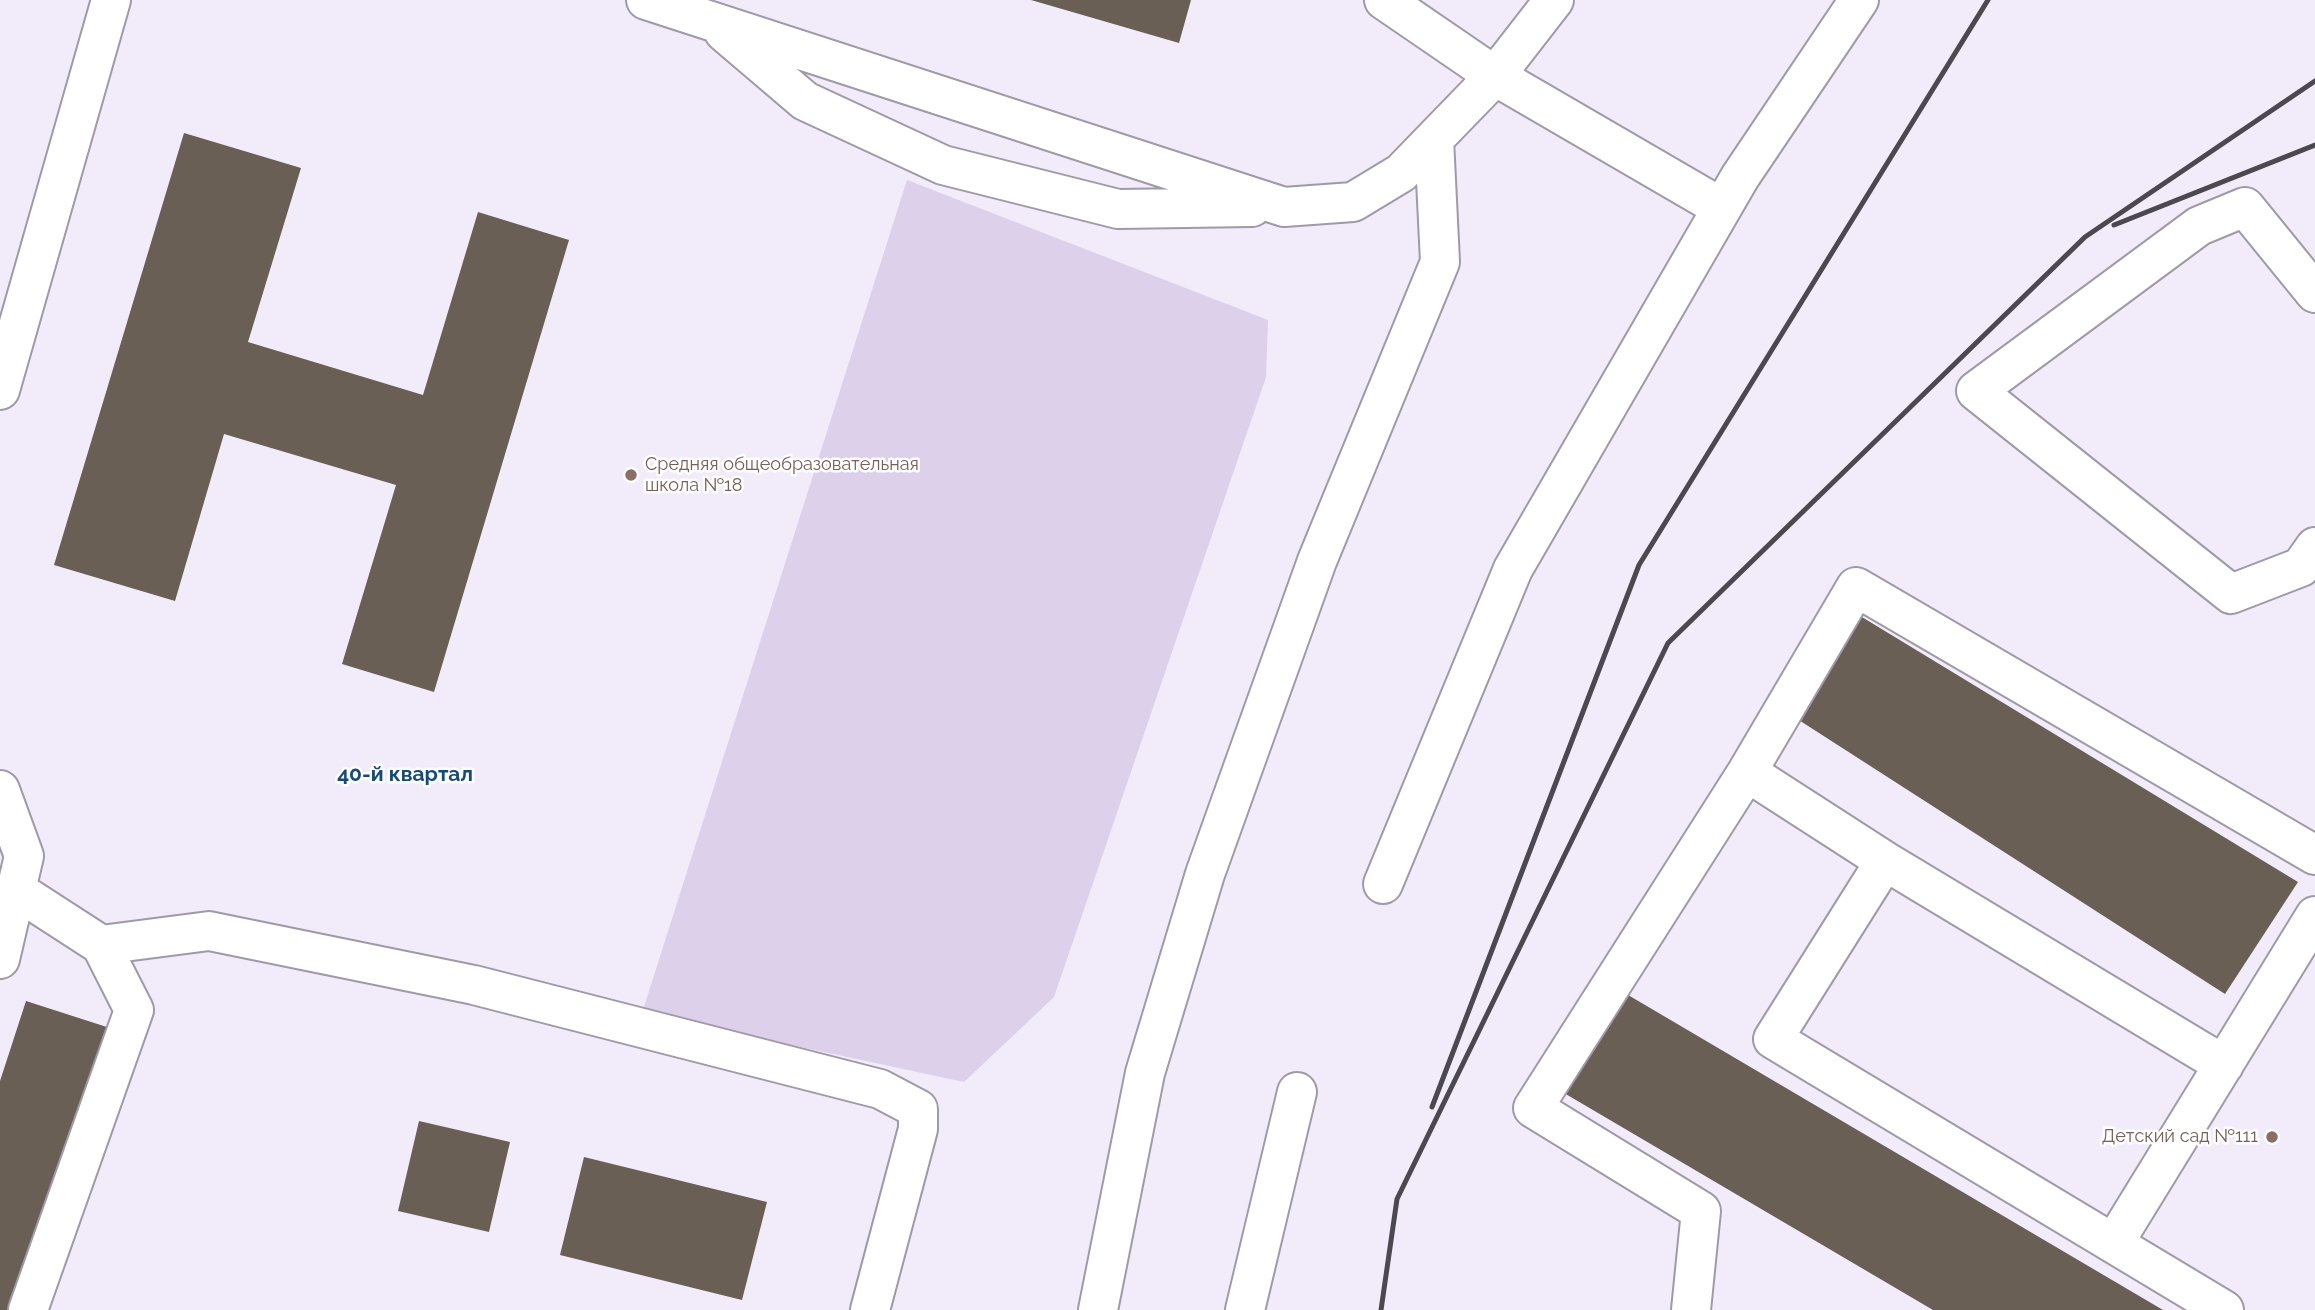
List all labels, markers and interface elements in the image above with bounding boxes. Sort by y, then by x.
place label: Средняя общеобразовательная школа №18 [645,454,919,496]
marker: Средняя общеобразовательная школа №18 [623,467,639,483]
district label: 40-й квартал [337,762,473,788]
place label: Детский сад №111 [2102,1126,2258,1148]
marker: Детский сад №111 [2264,1129,2280,1145]

